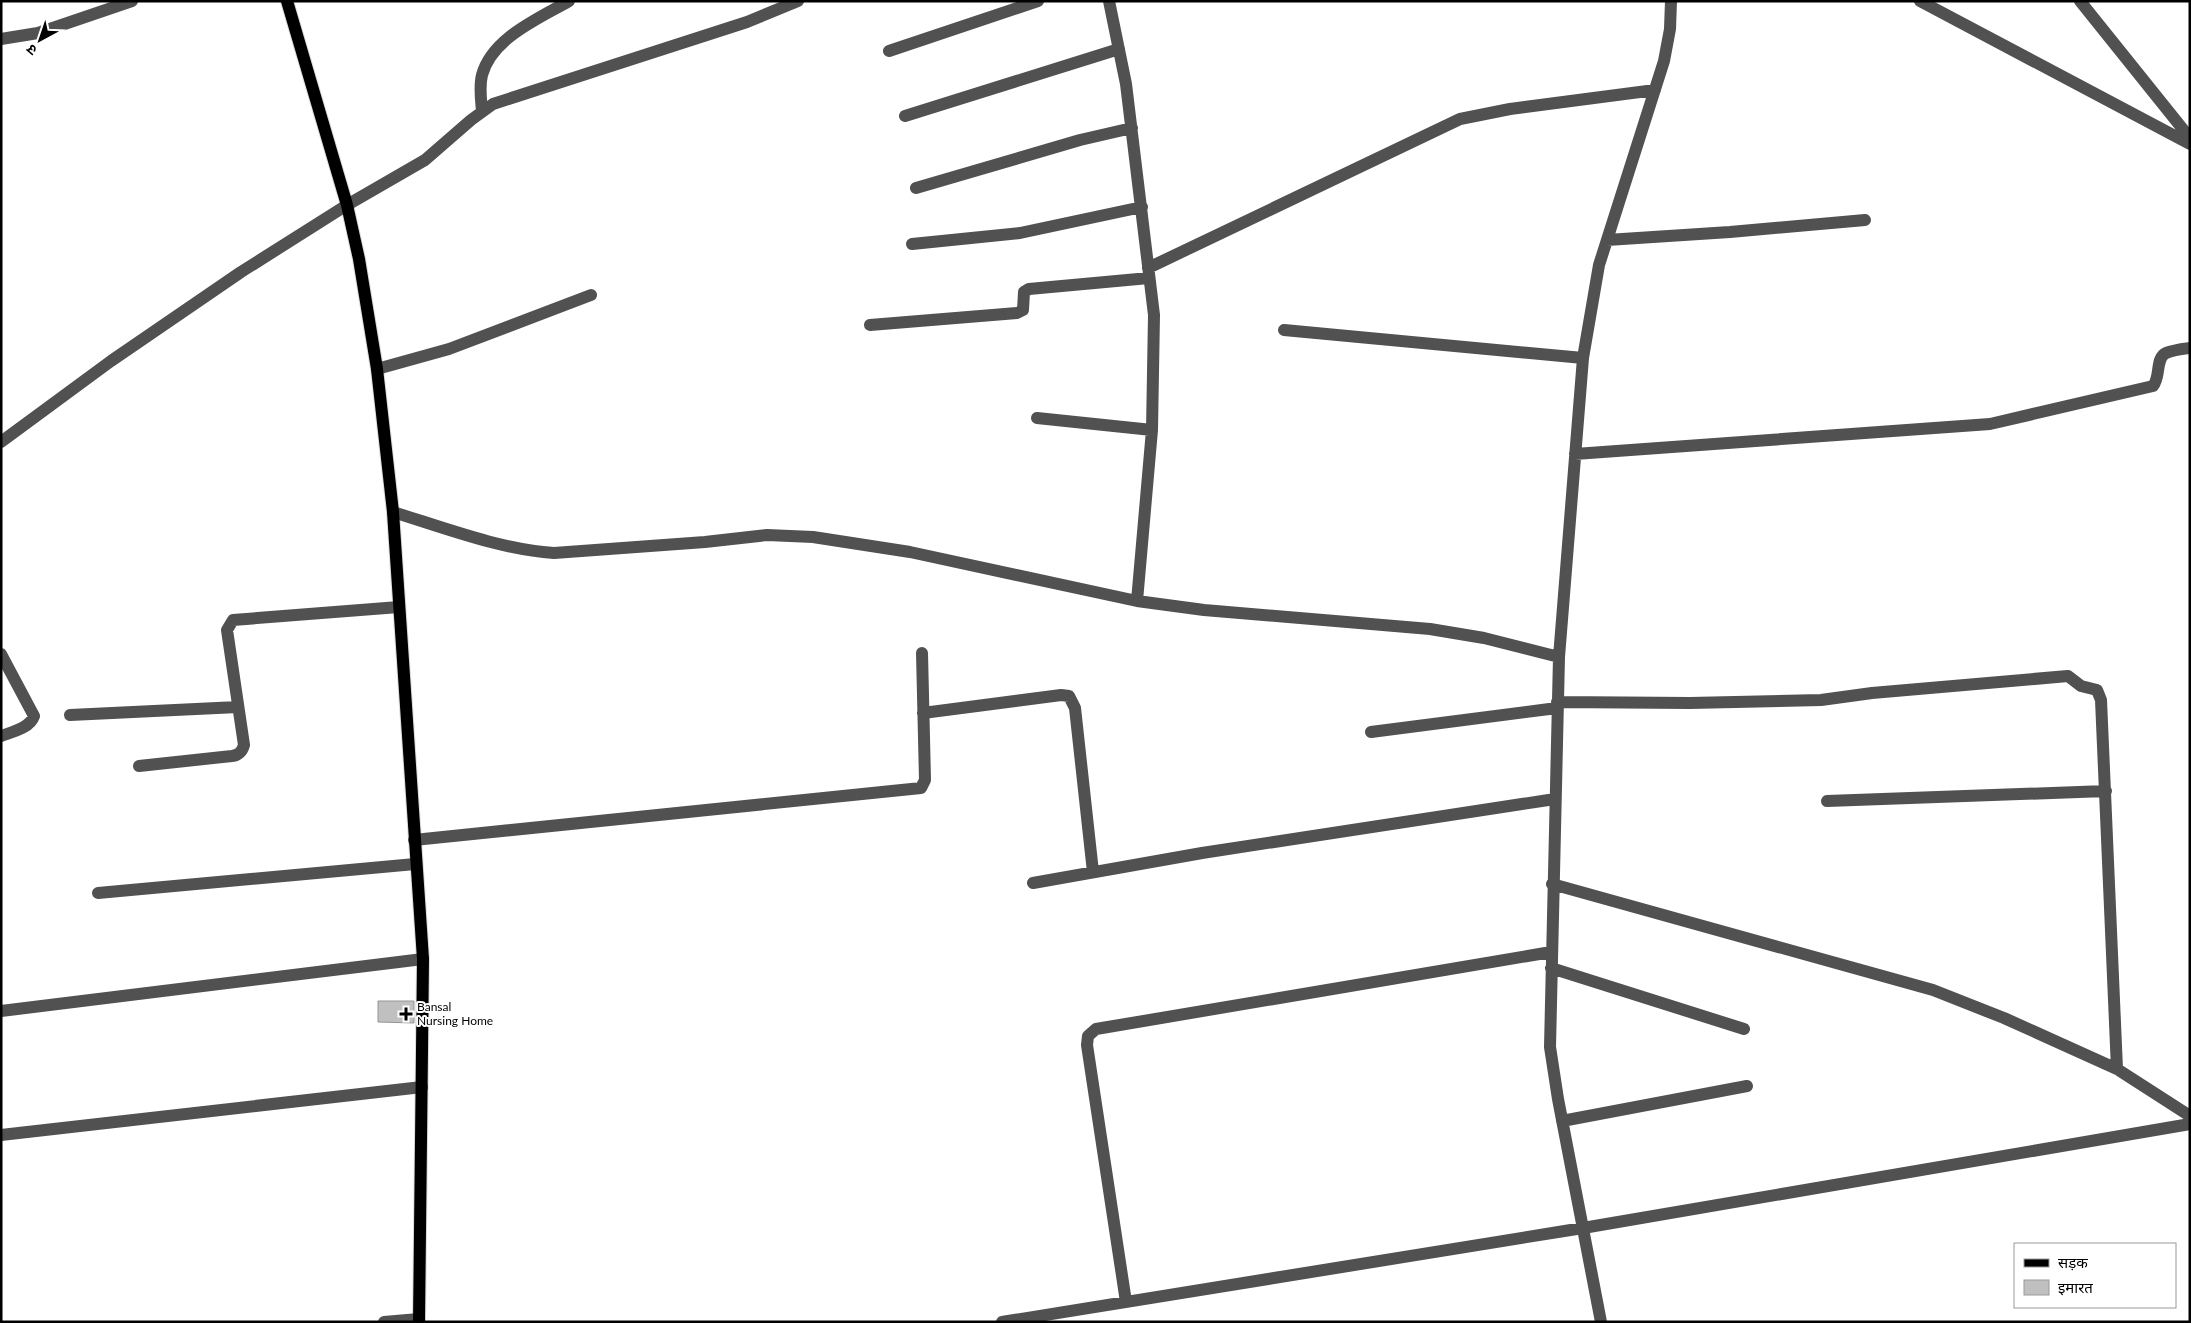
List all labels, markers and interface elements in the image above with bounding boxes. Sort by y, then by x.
north arrow [15,15,65,65]
text: उ [22,41,40,59]
place label: Bansal Nursing Home [417,999,493,1028]
marker: Bansal Nursing Home [399,1007,413,1021]
legend [2014,1243,2176,1308]
text: सड़क [2058,1253,2088,1271]
text: इमारत [2058,1278,2093,1296]

